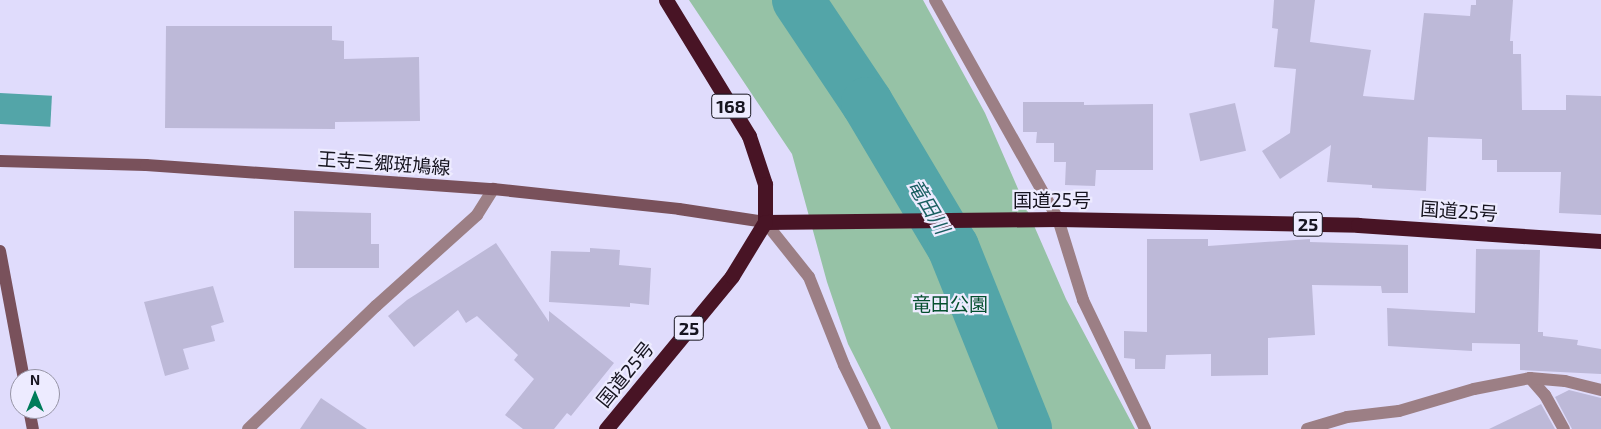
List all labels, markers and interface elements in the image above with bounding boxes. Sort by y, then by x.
road number: 168 [711,90,751,122]
street label: 王寺三郷斑鳩線 [317,147,451,179]
water label: 竜田川 [903,174,955,238]
street label: 国道25号 [1013,189,1091,211]
street label: 国道25号 [1419,197,1499,225]
road number: 25 [1292,208,1324,240]
park label: 竜田公園 [912,293,988,315]
road number: 25 [673,312,705,343]
street label: 国道25号 [592,337,658,411]
north arrow [10,369,60,419]
text: N [30,371,40,388]

